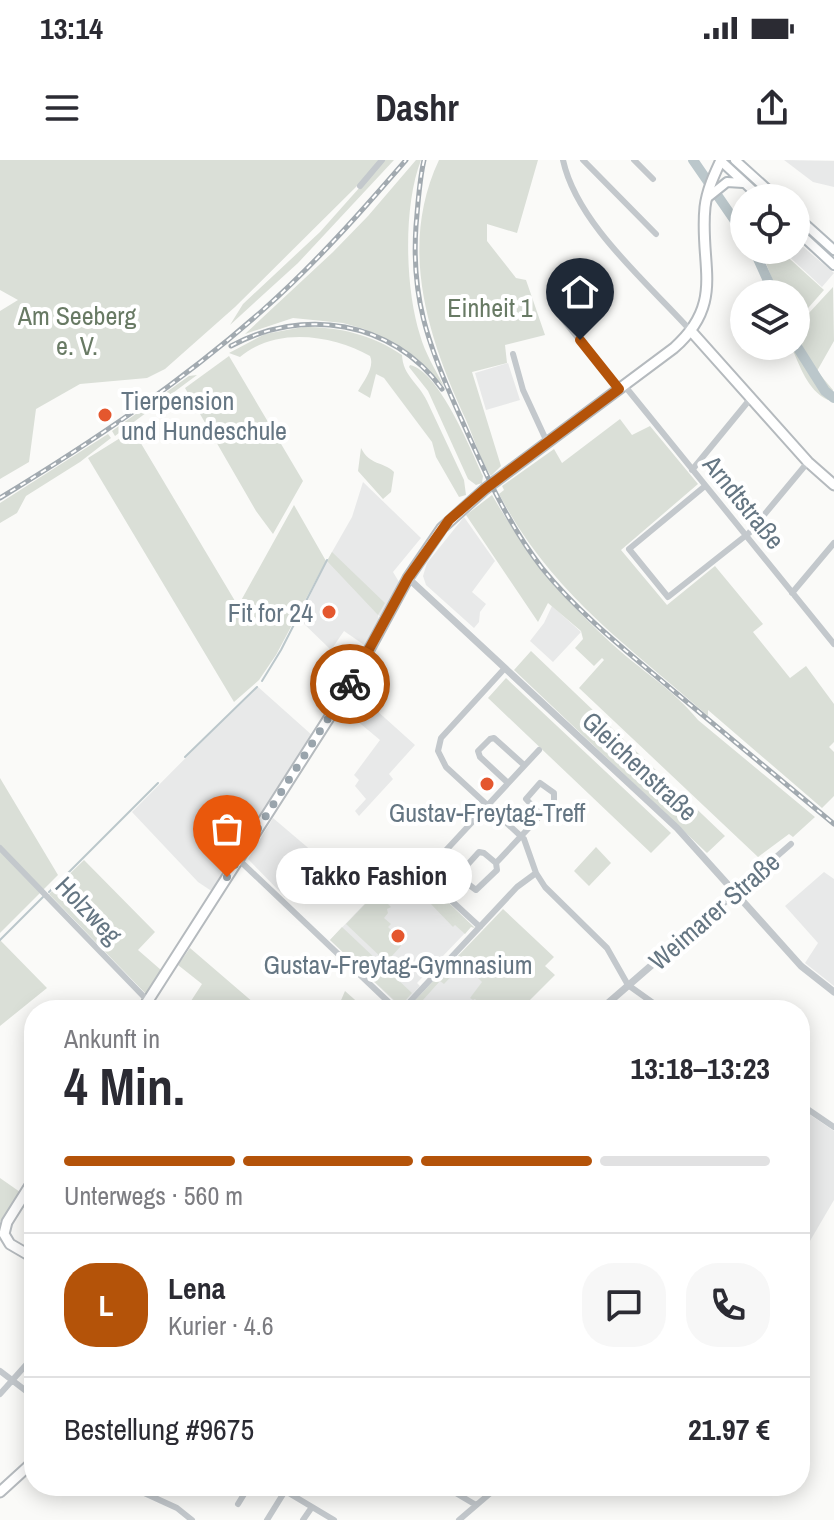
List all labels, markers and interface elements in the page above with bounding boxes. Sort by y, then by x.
text: 13:14 [40,8,103,48]
text: Dashr [375,84,459,132]
icon: menu [40,86,84,130]
icon: share [750,86,794,130]
map controls [730,184,810,360]
button: locate [730,184,810,264]
pin [546,258,614,340]
icon: home [558,270,602,314]
button: layers [730,280,810,360]
park label: Einheit 1 [447,290,533,325]
park label: Am Seeberg e. V. [17,298,136,363]
place label: Tierpension und Hundeschule [121,383,287,448]
marker: Tierpension und Hundeschule [96,406,114,424]
street label: Arndtstraße [695,447,793,556]
place label: Fit for 24 [228,595,313,630]
marker: Fit for 24 [320,603,338,621]
courier [310,644,390,724]
icon: bike [328,662,372,706]
street label: Gleichenstraße [575,703,705,829]
marker: Gustav-Freytag-Treff [478,775,496,793]
pin [193,795,261,877]
place label: Gustav-Freytag-Treff [389,795,586,830]
icon: bag [205,807,249,851]
street label: Weimarer Straße [641,844,787,978]
callout: Takko Fashion [275,849,471,905]
text: Takko Fashion [301,858,447,893]
street label: Holzweg [48,868,130,952]
marker: Gustav-Freytag-Gymnasium [389,927,407,945]
place label: Gustav-Freytag-Gymnasium [264,947,532,982]
text: Ankunft in [64,1021,160,1056]
text: 13:18–13:23 [631,1048,770,1088]
text: 4 Min. [64,1051,185,1121]
text: Unterwegs · 560 m [64,1178,243,1213]
button: chat [582,1263,666,1347]
button: phone [686,1263,770,1347]
text: Lena [168,1268,225,1308]
text: L [98,1285,114,1325]
text: Kurier · 4.6 [168,1308,273,1343]
text: Bestellung #9675 [64,1409,254,1449]
text: 21.97 € [688,1409,770,1449]

